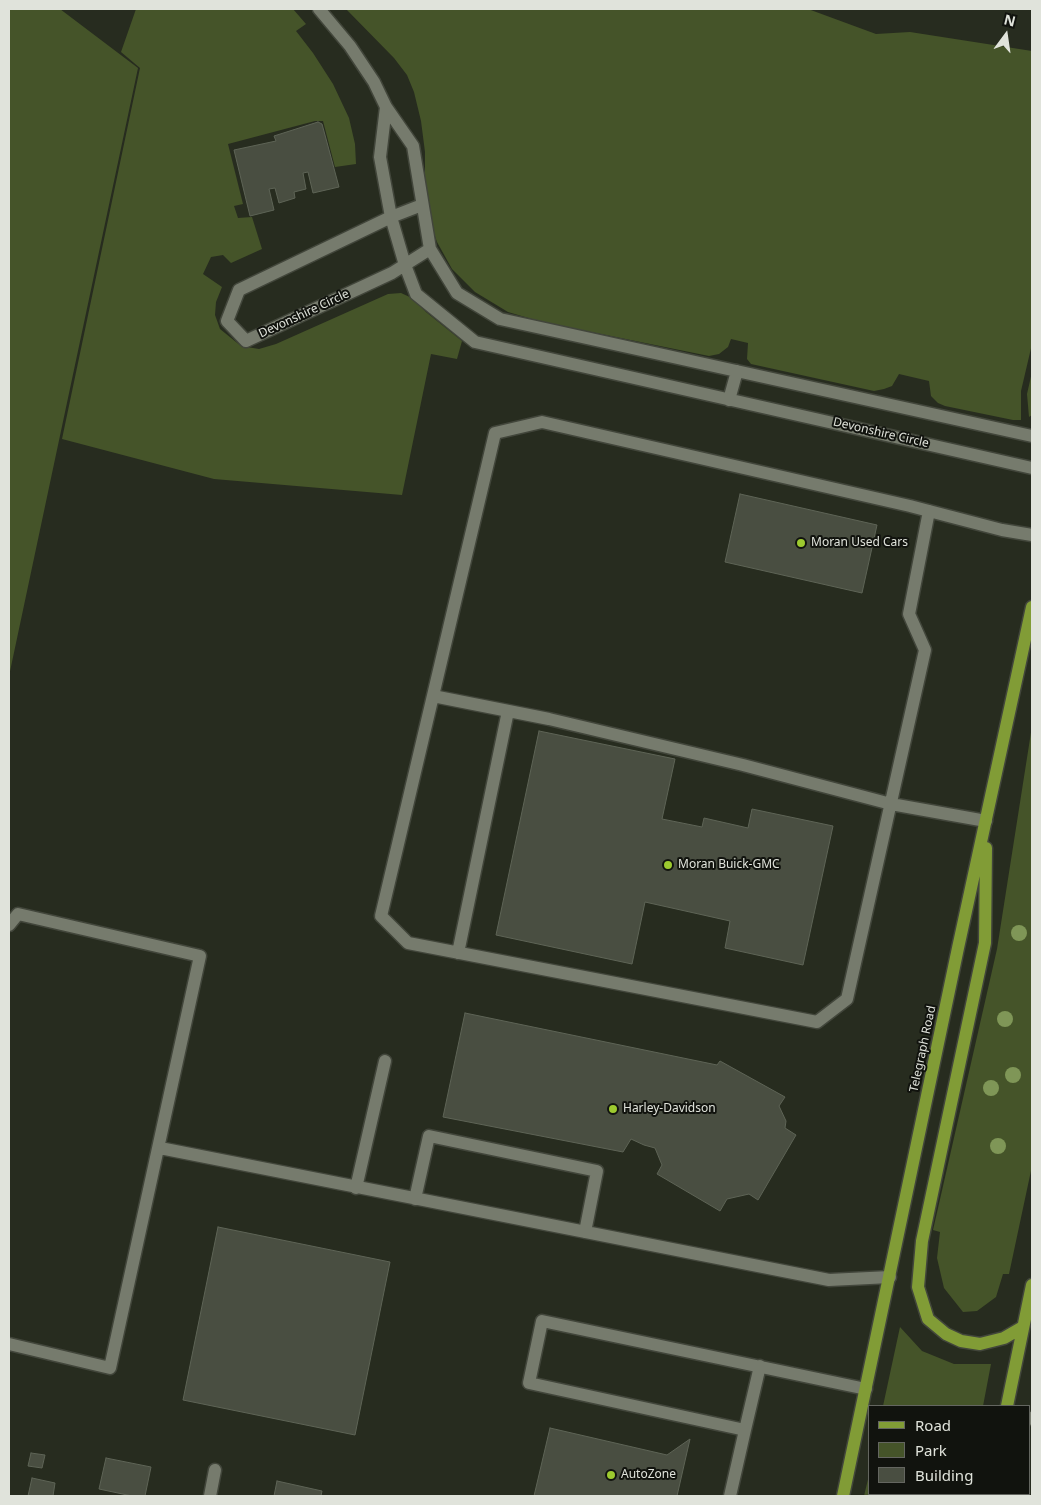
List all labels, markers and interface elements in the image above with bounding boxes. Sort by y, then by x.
text: N [1002,9,1018,31]
north arrow [981,10,1031,60]
street label: Devonshire Circle [257,287,351,341]
street label: Devonshire Circle [832,415,930,451]
place label: Moran Used Cars [811,536,908,550]
marker: Moran Used Cars [795,537,807,549]
place label: Moran Buick-GMC [678,858,780,872]
marker: Moran Buick-GMC [662,859,674,871]
street label: Telegraph Road [907,1004,939,1094]
place label: Harley-Davidson [623,1102,716,1116]
marker: Harley-Davidson [607,1103,619,1115]
legend [868,1405,1031,1495]
text: Road [915,1415,951,1435]
text: Park [915,1440,947,1460]
text: Building [915,1465,973,1485]
place label: AutoZone [621,1468,676,1482]
marker: AutoZone [605,1469,617,1481]

